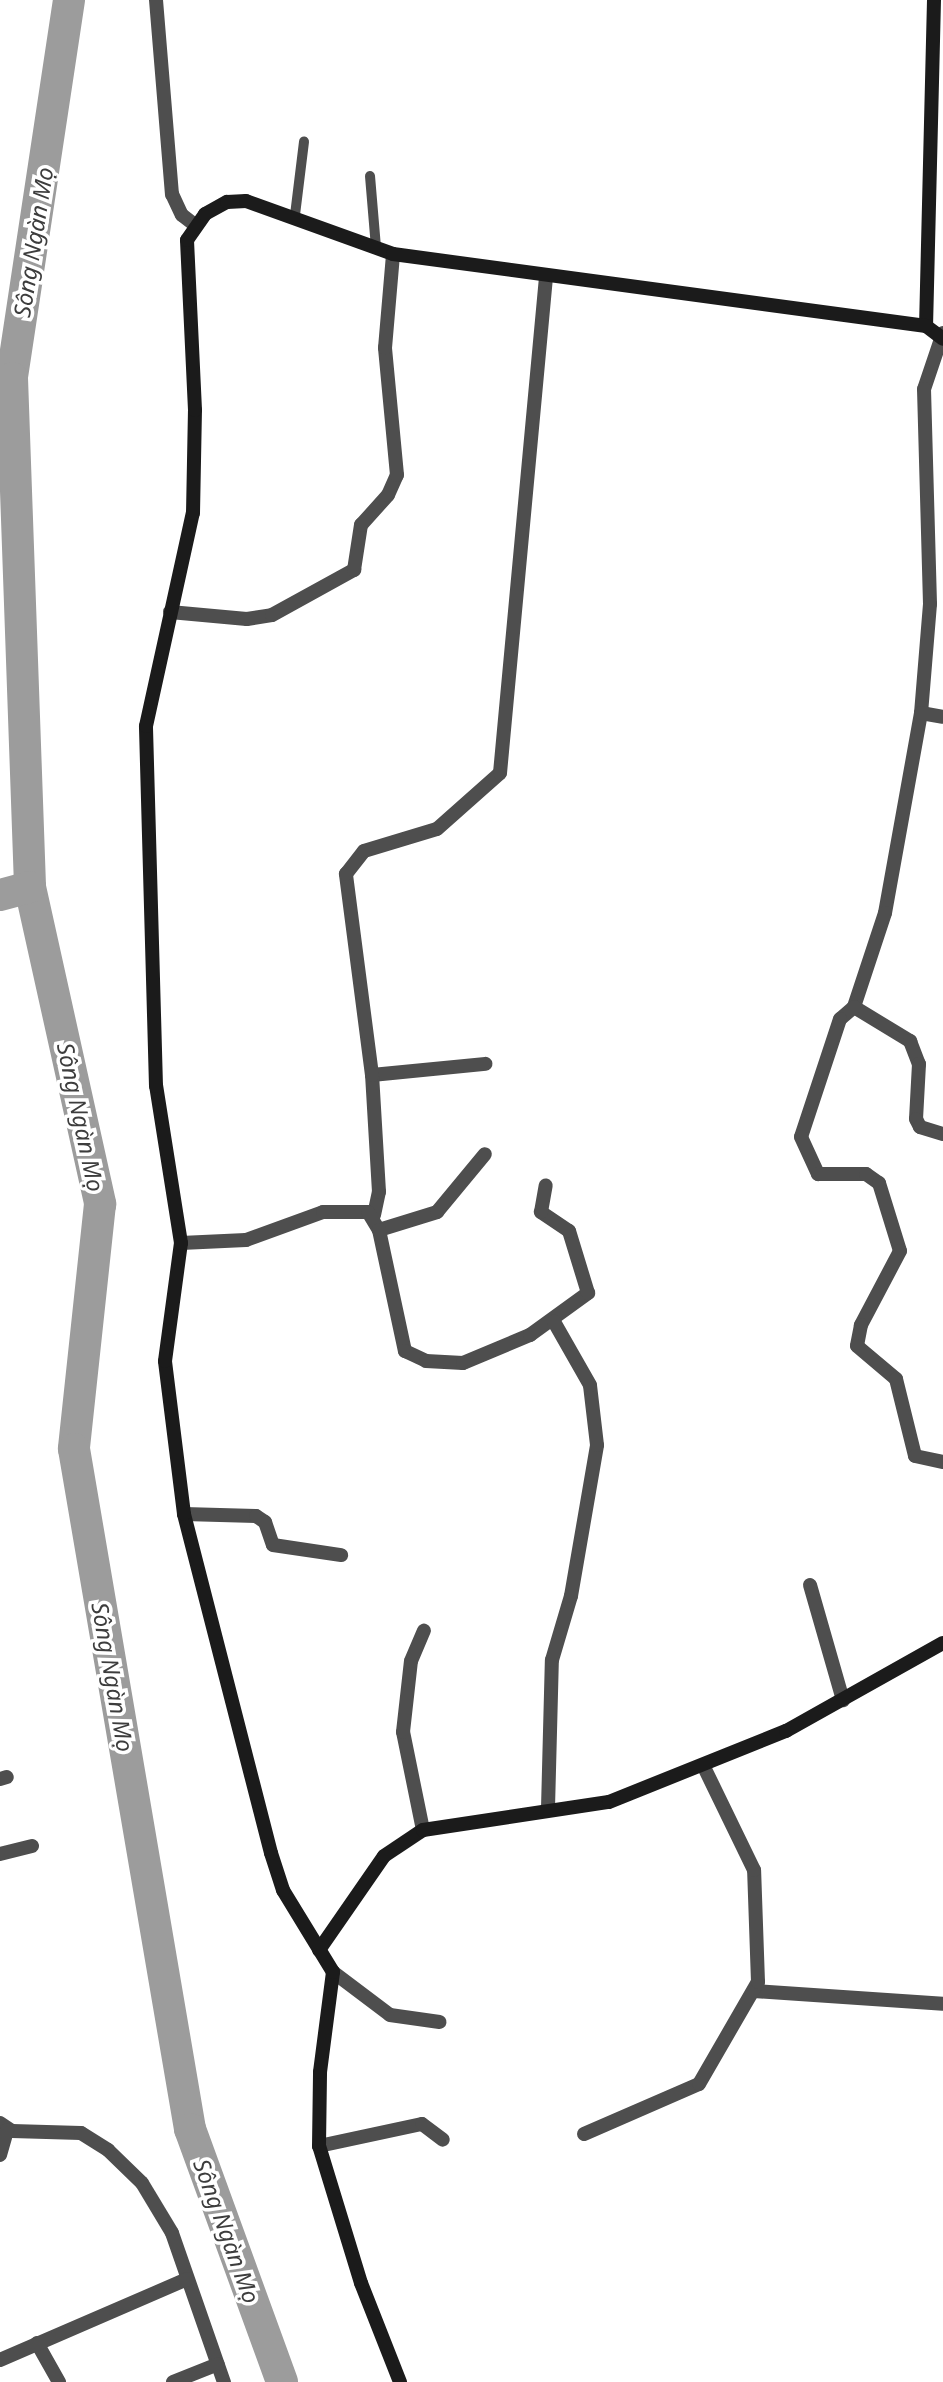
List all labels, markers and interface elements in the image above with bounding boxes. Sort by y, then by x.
water label: Sông Ngàn Mọ [8,165,58,319]
water label: Sông Ngàn Mọ [52,1040,110,1194]
water label: Sông Ngàn Mọ [86,1600,140,1754]
water label: Sông Ngàn Mọ [188,2155,266,2307]

